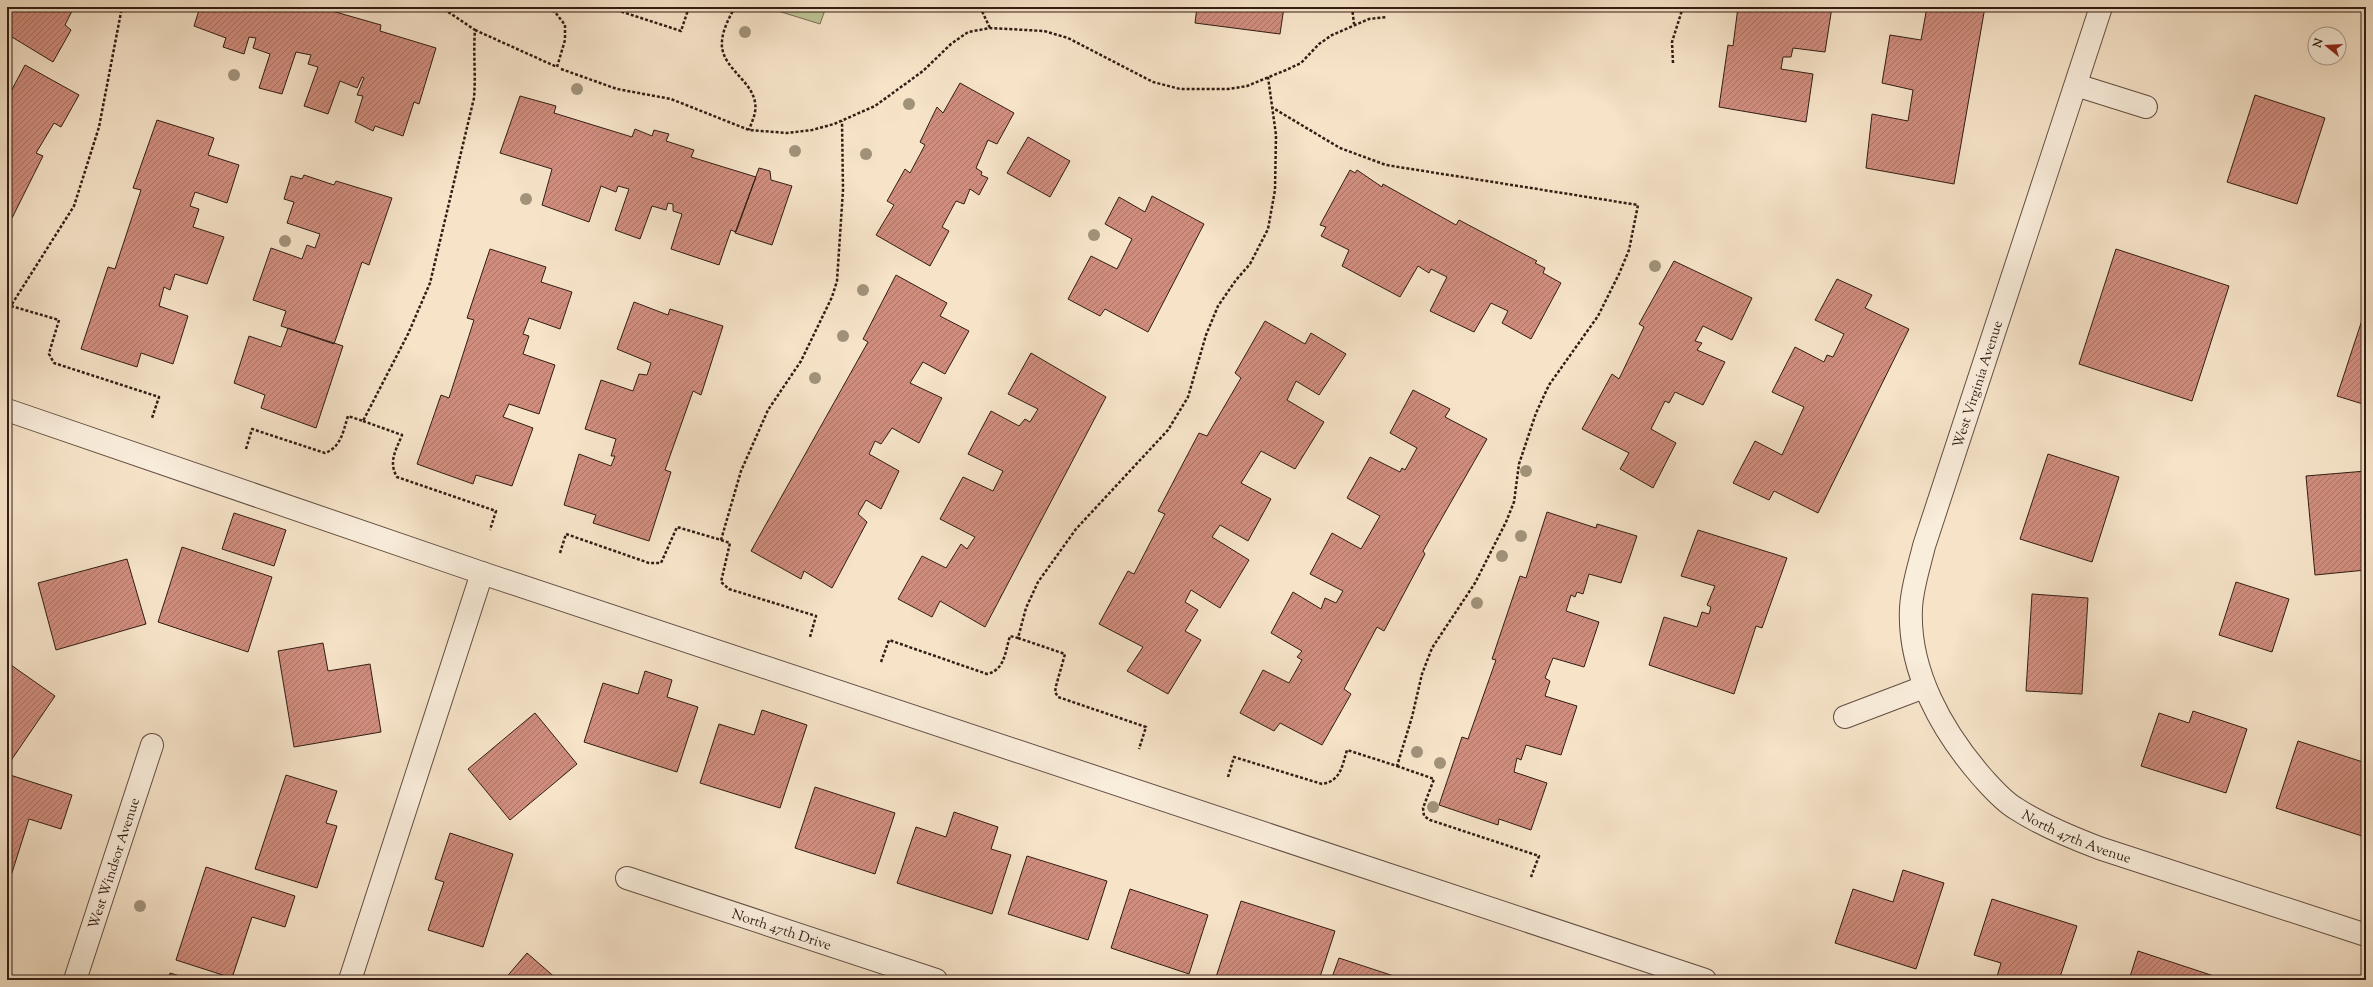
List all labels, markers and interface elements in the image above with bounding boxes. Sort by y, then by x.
north arrow [2307,26,2347,66]
text: N [2309,36,2327,51]
street label: West Virginia Avenue [1949,318,2009,451]
street label: West Windsor Avenue [84,796,146,932]
street label: North 47th Avenue [2017,806,2133,870]
street label: North 47th Drive [729,905,834,957]

